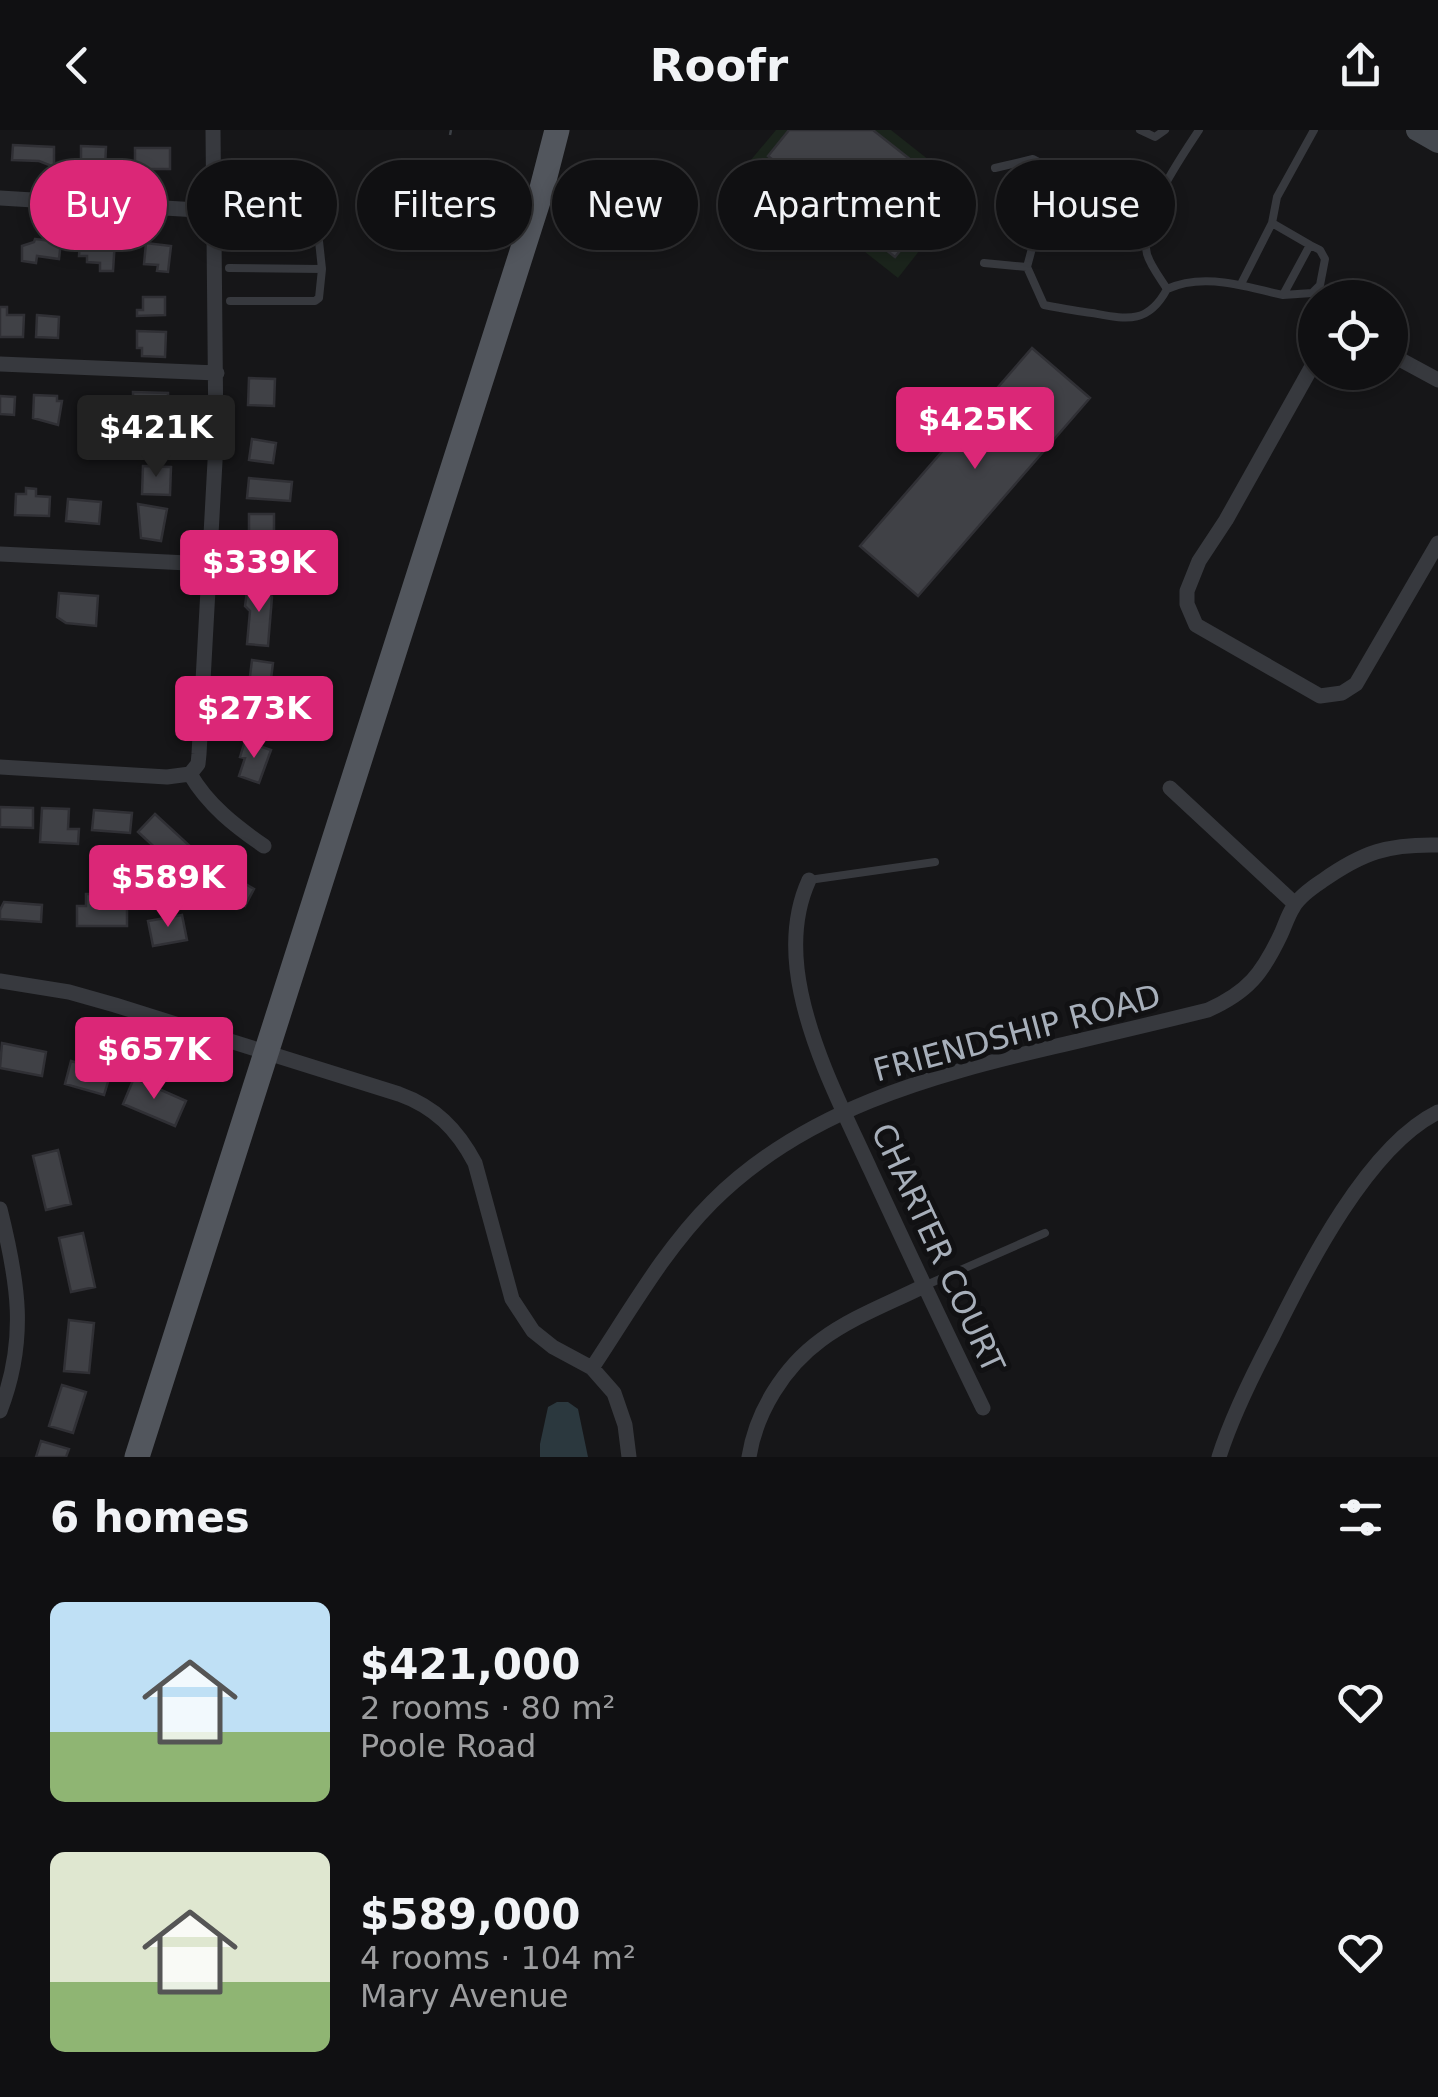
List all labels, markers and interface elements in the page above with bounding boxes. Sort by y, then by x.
icon: back [50,38,105,93]
icon: share [1333,38,1388,93]
text: Roofr [650,39,788,92]
chip: Buy [30,160,167,250]
chip: Rent [187,160,337,250]
chip: Filters [357,160,532,250]
chip: New [552,160,698,250]
chip: Apartment [718,160,976,250]
chip: House [996,160,1175,250]
map controls [1298,280,1408,390]
button: locate [1298,280,1408,390]
pin: $425K [905,387,1045,472]
pin: $421K [86,395,226,480]
text: $425K [918,400,1032,438]
text: $421K [99,408,213,446]
pin: $339K [189,530,329,615]
text: $339K [202,543,316,581]
pin: $273K [184,676,324,761]
text: $273K [197,689,311,727]
pin: $589K [98,845,238,930]
text: $589K [111,858,225,896]
street label: FRIENDSHIP ROAD [869,976,1165,1090]
pin: $657K [84,1017,224,1102]
text: $657K [97,1030,211,1068]
street label: CHARTER COURT [864,1117,1013,1379]
icon: filters [1333,1490,1388,1545]
text: 6 homes [50,1493,250,1542]
text: $421,000 [360,1640,581,1689]
icon: home [130,1642,250,1762]
icon: heart [1333,1675,1388,1730]
text: 2 rooms · 80 m² [360,1689,615,1727]
text: Poole Road [360,1727,536,1765]
text: $589,000 [360,1890,581,1939]
icon: home [130,1892,250,2012]
icon: heart [1333,1925,1388,1980]
text: 4 rooms · 104 m² [360,1939,636,1977]
text: Mary Avenue [360,1977,568,2015]

